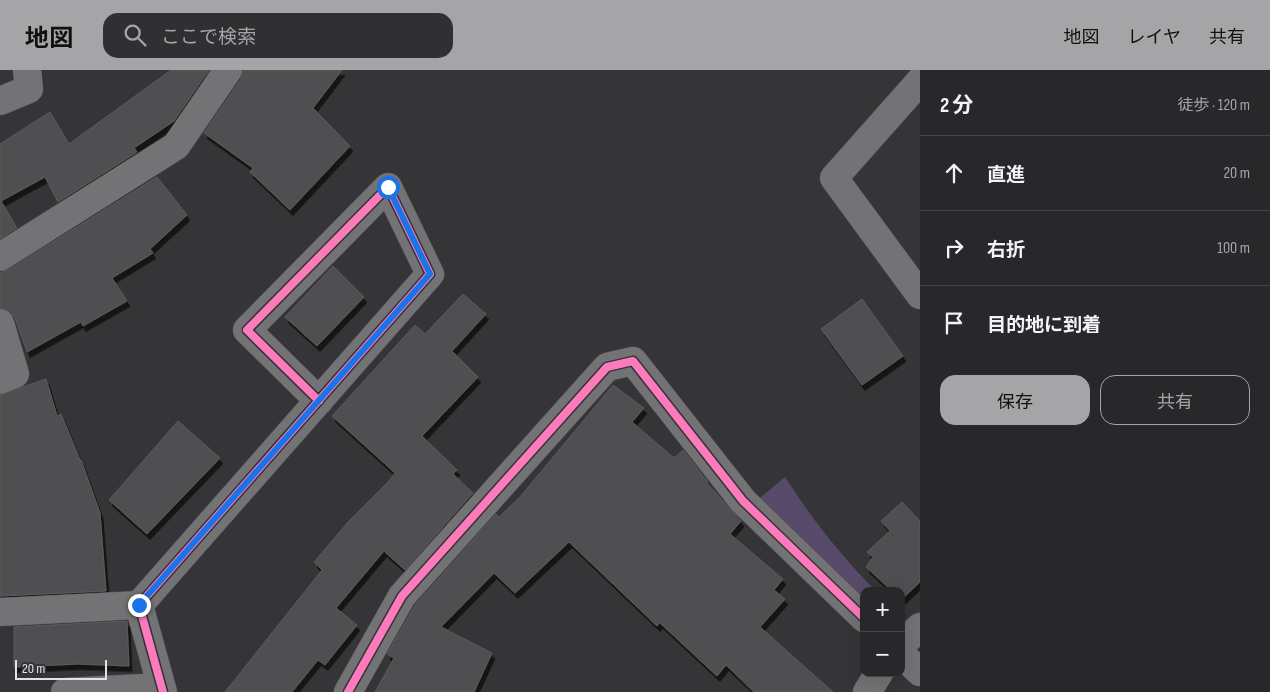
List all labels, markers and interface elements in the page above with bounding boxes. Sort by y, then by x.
search box [103,13,453,58]
icon: search [121,21,149,49]
text: 地図 [25,24,73,53]
text: ここで検索 [161,26,256,49]
text: 地図 [1064,27,1100,48]
text: レイヤ [1128,27,1181,48]
text: 共有 [1209,27,1245,48]
text: 2 分 [940,93,973,118]
text: 徒歩 · 120 m [1177,96,1250,115]
icon: ahead [940,159,968,187]
text: 直進 [987,164,1025,187]
text: 20 m [1223,164,1250,183]
route start [377,176,400,199]
icon: right [940,234,968,262]
text: 右折 [987,239,1025,262]
text: 100 m [1217,239,1250,258]
icon: arrive [940,309,968,337]
text: 目的地に到着 [987,314,1101,337]
button: 保存 [940,375,1090,425]
button: 共有 [1100,375,1250,425]
map controls [860,587,905,677]
button: + [860,587,905,632]
route end [128,594,151,617]
button: − [860,632,905,677]
scale bar [15,657,108,680]
text: 20 m [22,660,45,677]

